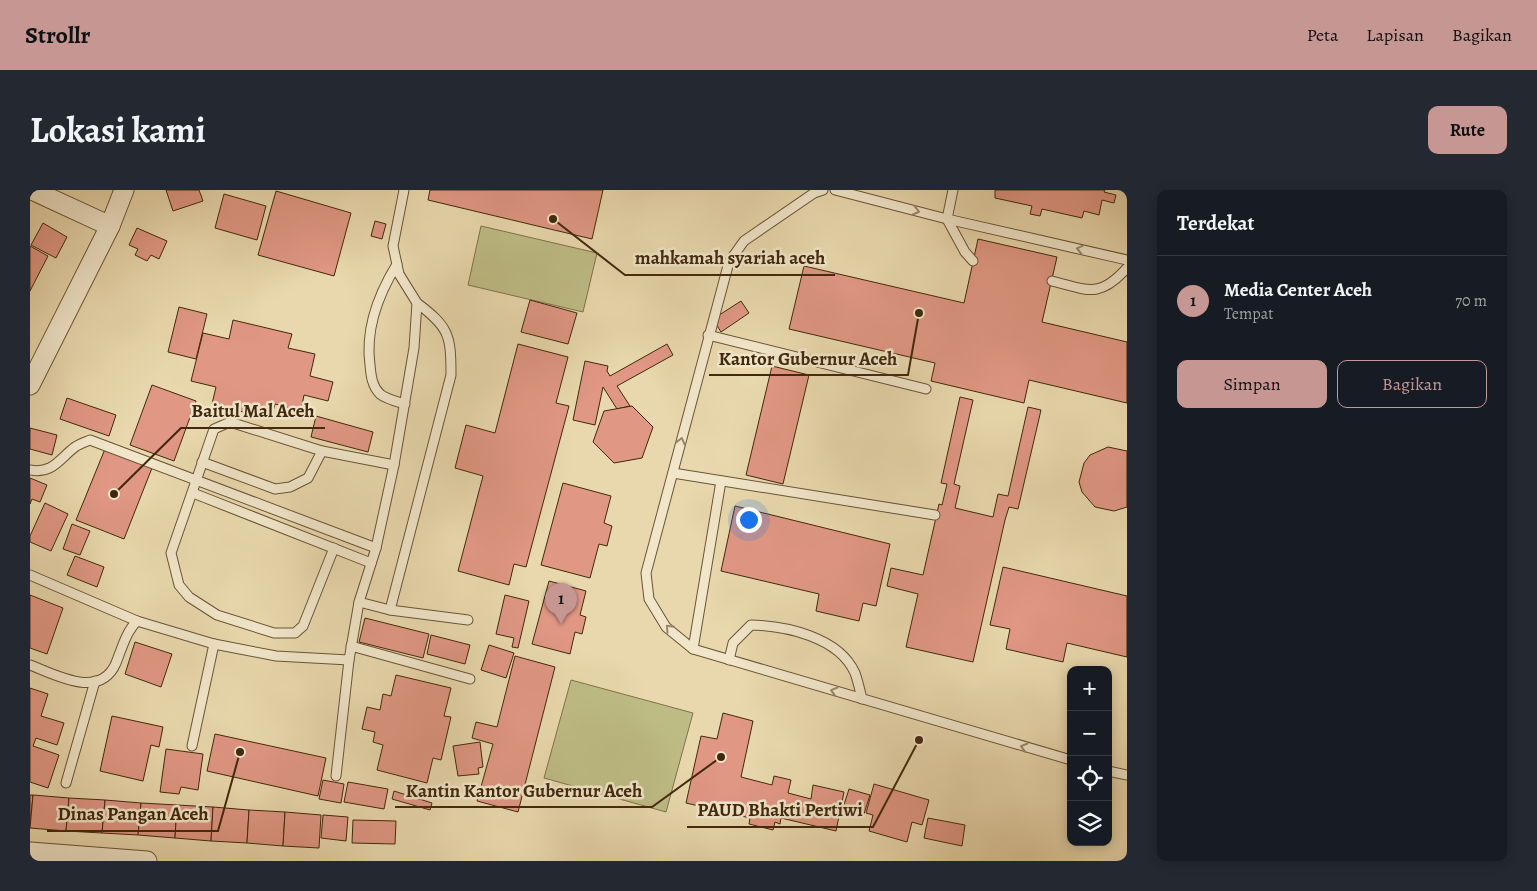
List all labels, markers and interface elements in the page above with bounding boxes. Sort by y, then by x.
text: Strollr [25,19,90,51]
text: Peta [1307,23,1338,47]
text: Lapisan [1366,23,1424,47]
text: Bagikan [1452,23,1512,47]
text: Lokasi kami [30,106,206,154]
button: Rute [1428,106,1507,154]
one-way arrow [911,205,920,216]
text: Terdekat [1177,209,1255,237]
callout: mahkamah syariah aceh [625,241,835,275]
one-way arrow [1075,244,1084,255]
text: mahkamah syariah aceh [635,245,825,271]
text: Media Center Aceh [1224,277,1372,303]
text: 1 [1190,290,1196,312]
text: 70 m [1455,290,1487,312]
text: Tempat [1224,303,1273,325]
callout: Kantor Gubernur Aceh [709,341,908,375]
text: Kantor Gubernur Aceh [719,346,897,372]
button: Simpan [1177,360,1327,408]
button: Bagikan [1337,360,1487,408]
callout: Baitul Mal Aceh [181,394,325,428]
text: Baitul Mal Aceh [191,398,315,424]
one-way arrow [675,438,685,446]
your location [736,507,762,533]
pin: 1 [545,583,577,624]
one-way arrow [666,625,675,634]
map controls [1067,666,1112,846]
button: + [1067,666,1112,711]
one-way arrow [831,686,839,696]
button: − [1067,711,1112,756]
one-way arrow [1020,742,1029,752]
button: locate [1067,756,1112,801]
callout: Kantin Kantor Gubernur Aceh [395,773,652,807]
text: Kantin Kantor Gubernur Aceh [406,778,642,804]
callout: PAUD Bhakti Pertiwi [687,793,873,827]
callout: Dinas Pangan Aceh [47,797,218,831]
text: PAUD Bhakti Pertiwi [697,797,863,823]
text: Dinas Pangan Aceh [57,801,209,827]
button: layers [1067,801,1112,846]

